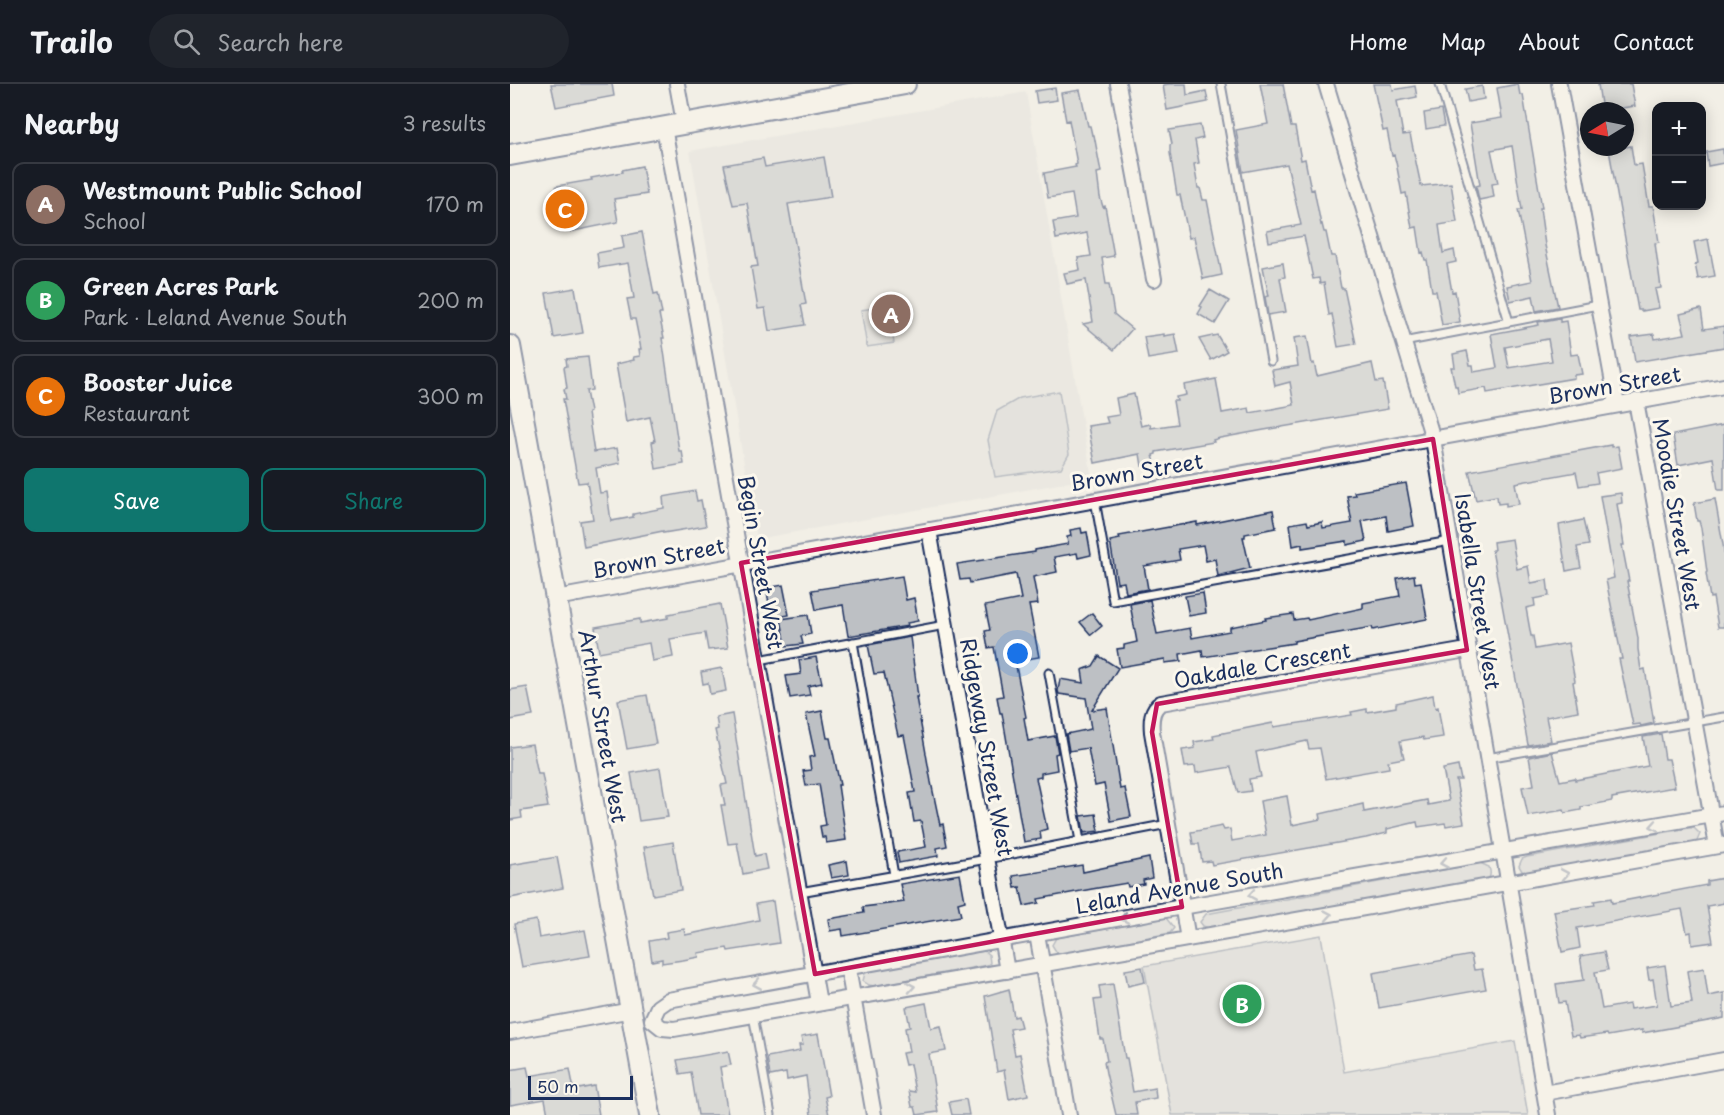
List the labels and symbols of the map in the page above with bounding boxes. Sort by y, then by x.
north arrow [1580,102,1634,156]
pin: C [546,186,584,232]
pin: A [872,292,910,336]
street label: Brown Street [1545,357,1683,411]
street label: Moodie Street West [1645,415,1711,613]
street label: Brown Street [1067,444,1205,498]
street label: Begin Street West [731,472,793,652]
street label: Isabella Street West [1448,490,1510,692]
street label: Brown Street [589,528,727,586]
street label: Arthur Street West [571,627,637,825]
street label: Oakdale Crescent [1171,633,1353,695]
street label: Ridgeway Street West [953,635,1023,859]
your location [1003,639,1032,668]
one-way arrow [1649,819,1659,832]
street label: Leland Avenue South [1073,853,1285,921]
one-way arrow [1440,856,1450,869]
one-way arrow [1560,868,1570,881]
one-way arrow [1247,889,1257,901]
one-way arrow [1323,909,1333,922]
one-way arrow [1120,911,1130,924]
one-way arrow [752,977,762,990]
one-way arrow [906,982,916,994]
pin: B [1222,982,1262,1026]
scale bar [528,1073,633,1100]

